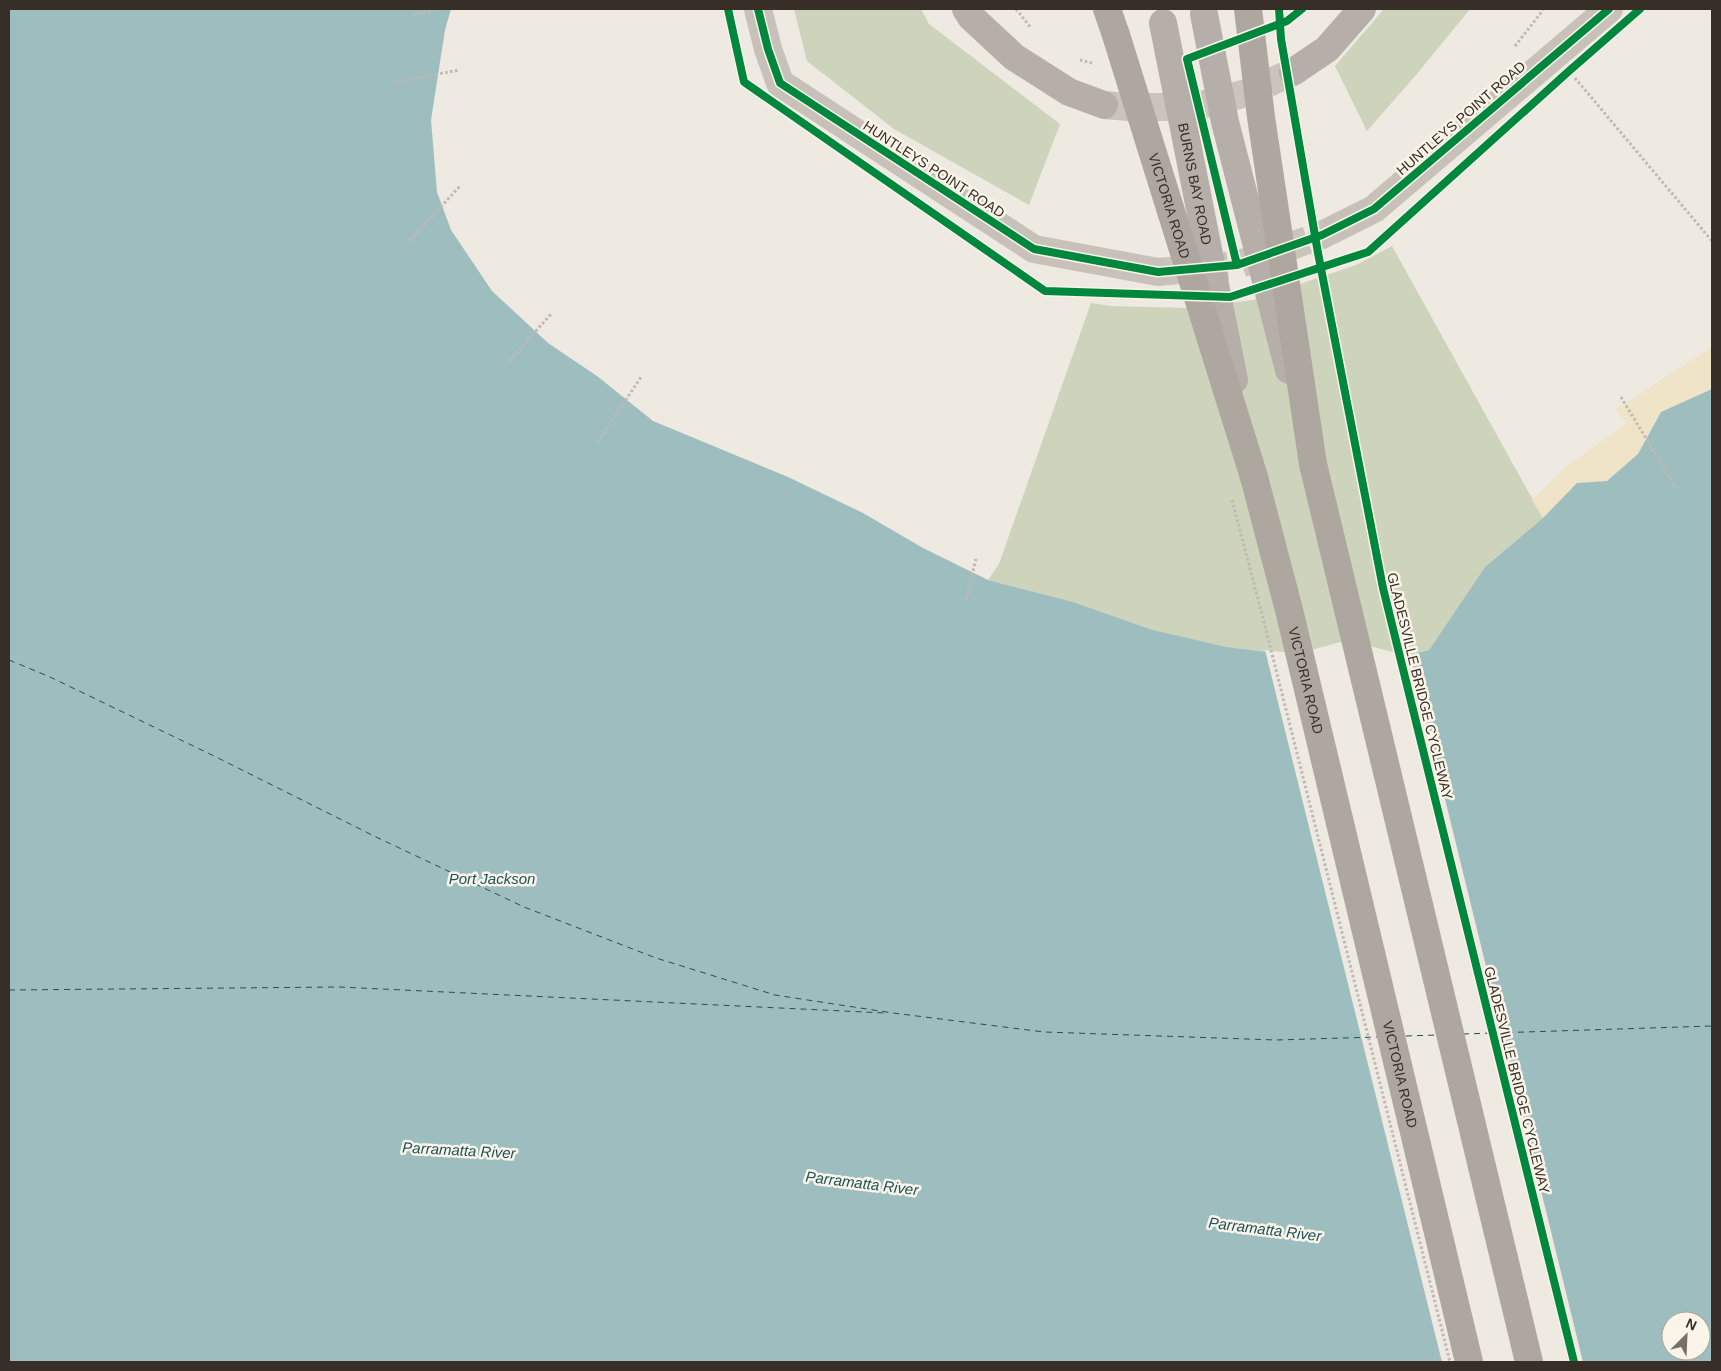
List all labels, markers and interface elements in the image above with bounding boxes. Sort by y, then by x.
street label: HUNTLEYS POINT ROAD [1393,58,1529,178]
street label: HUNTLEYS POINT ROAD [860,117,1008,221]
street label: BURNS BAY ROAD [1175,121,1215,246]
street label: VICTORIA ROAD [1145,151,1193,261]
street label: GLADESVILLE BRIDGE CYCLEWAY [1384,571,1456,802]
street label: VICTORIA ROAD [1285,625,1326,736]
water label: Port Jackson [449,870,535,887]
street label: GLADESVILLE BRIDGE CYCLEWAY [1481,965,1553,1196]
street label: VICTORIA ROAD [1380,1019,1421,1129]
water label: Parramatta River [402,1139,517,1162]
water label: Parramatta River [805,1168,920,1198]
water label: Parramatta River [1208,1214,1323,1244]
north arrow [1661,1311,1711,1361]
text: N [1683,1315,1699,1333]

